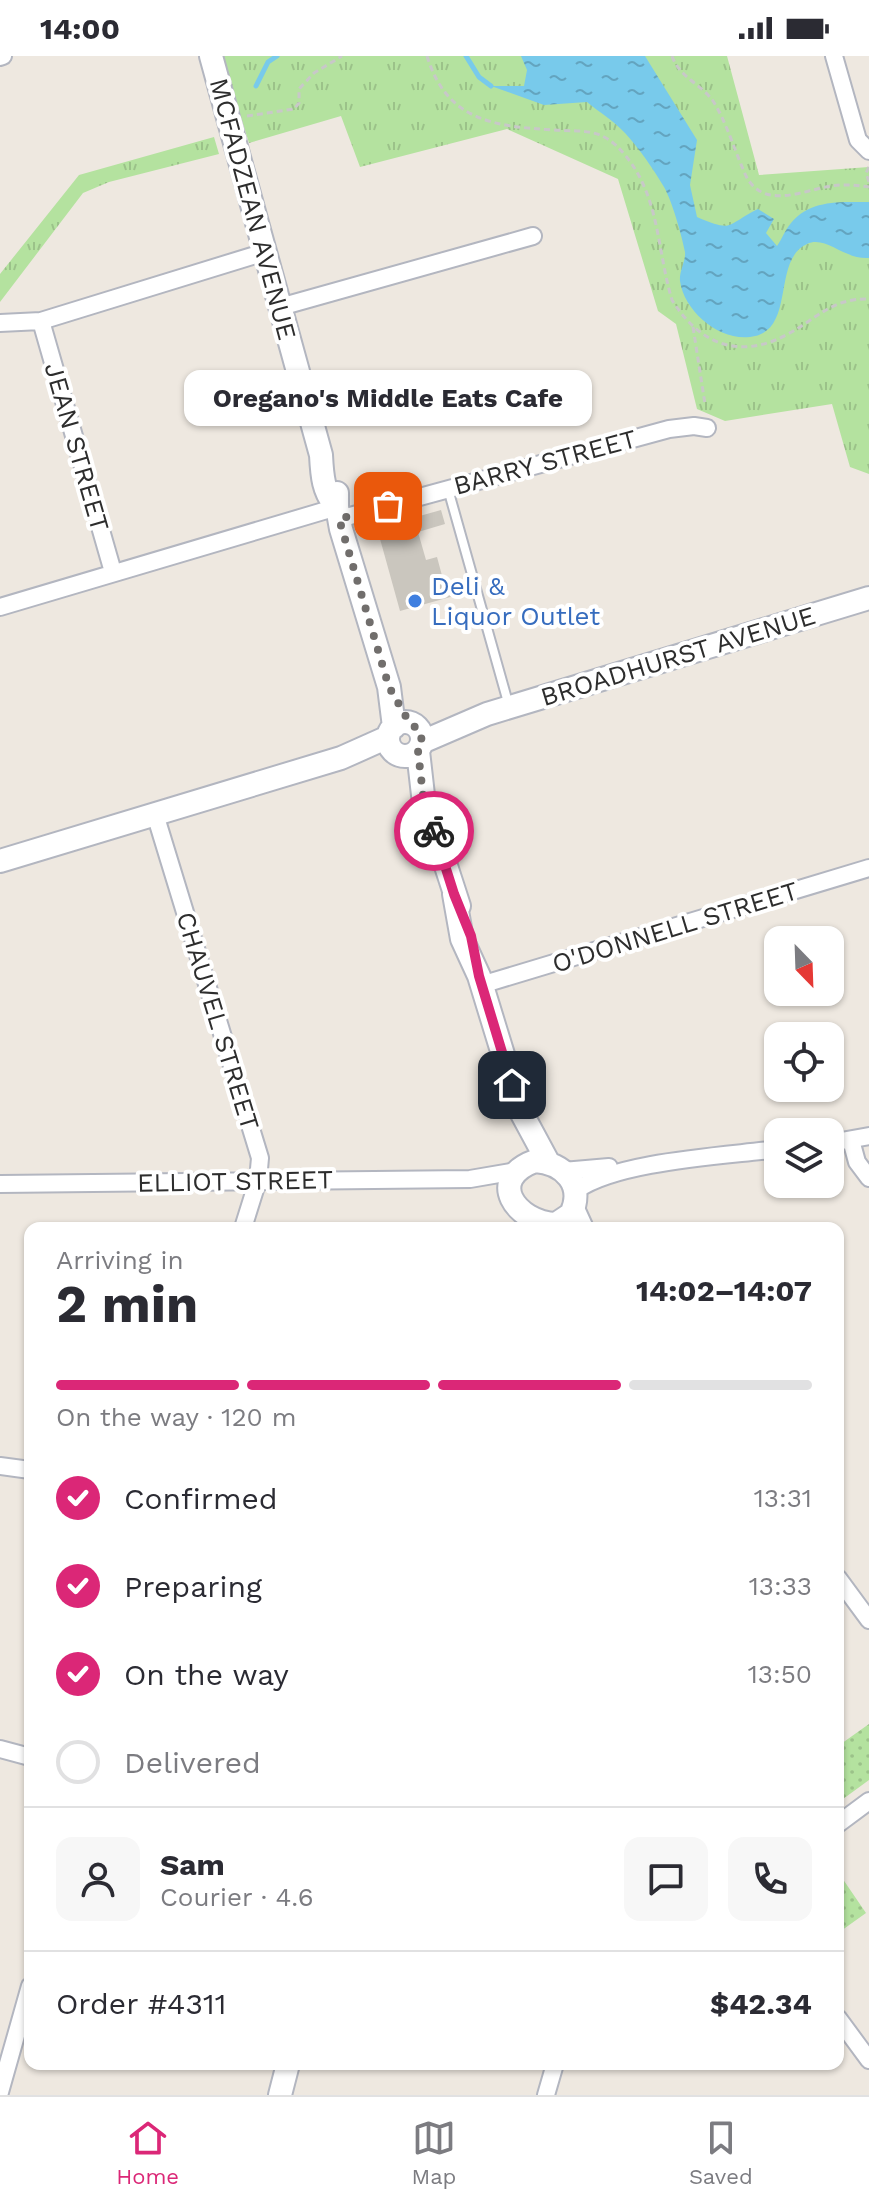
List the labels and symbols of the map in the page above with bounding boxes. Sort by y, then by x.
street label: MCFADZEAN AVENUE [204,75,302,343]
street label: JEAN STREET [39,359,115,535]
callout: Oregano's Middle Eats Cafe [184,370,592,426]
street label: BARRY STREET [450,423,640,501]
pin [354,472,422,540]
place label: Deli & Liquor Outlet [431,571,600,631]
marker: Deli & Liquor Outlet [406,592,424,610]
street label: BROADHURST AVENUE [537,600,819,712]
courier [394,791,474,871]
street label: O'DONNELL STREET [548,875,802,979]
street label: CHAUVEL STREET [170,908,266,1134]
north arrow [764,926,844,1006]
pin [478,1051,546,1119]
street label: ELLIOT STREET [137,1164,333,1198]

